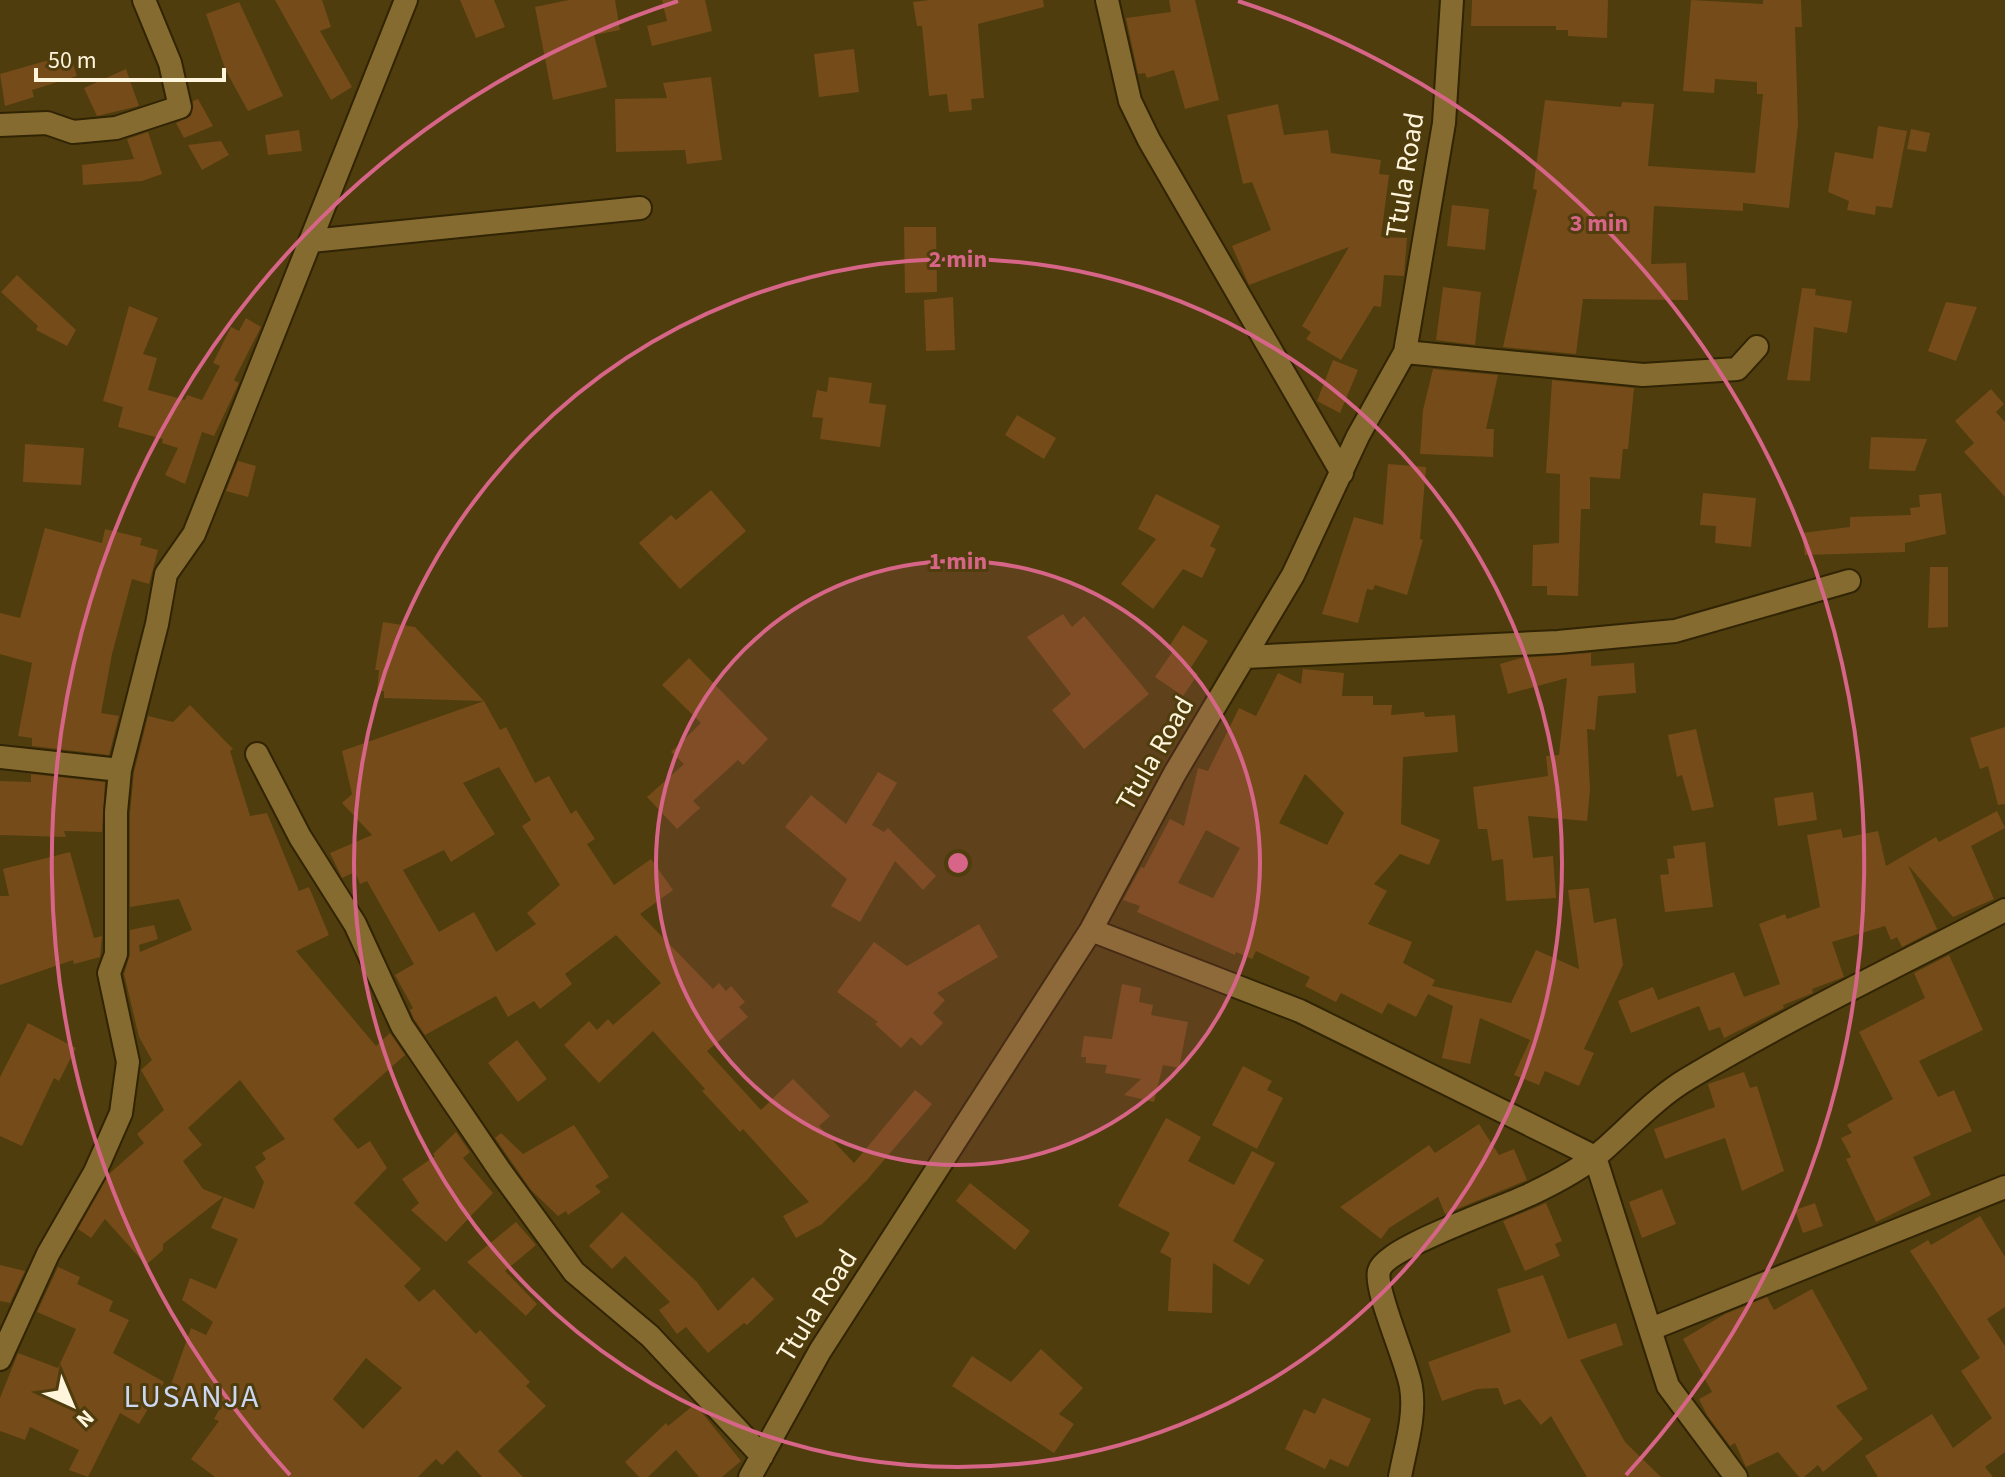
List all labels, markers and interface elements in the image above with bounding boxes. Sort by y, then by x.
scale bar [36,32,224,82]
text: 50 m [48,43,97,78]
street label: Ttula Road [1375,110,1435,241]
text: 3 min [1570,206,1628,241]
text: 2 min [929,242,987,277]
text: 1 min [929,544,987,579]
street label: Ttula Road [1106,689,1204,818]
centre of rings [944,849,972,877]
street label: Ttula Road [766,1241,867,1370]
north arrow [32,1365,112,1445]
district label: LUSANJA [124,1374,260,1420]
text: N [69,1402,102,1435]

